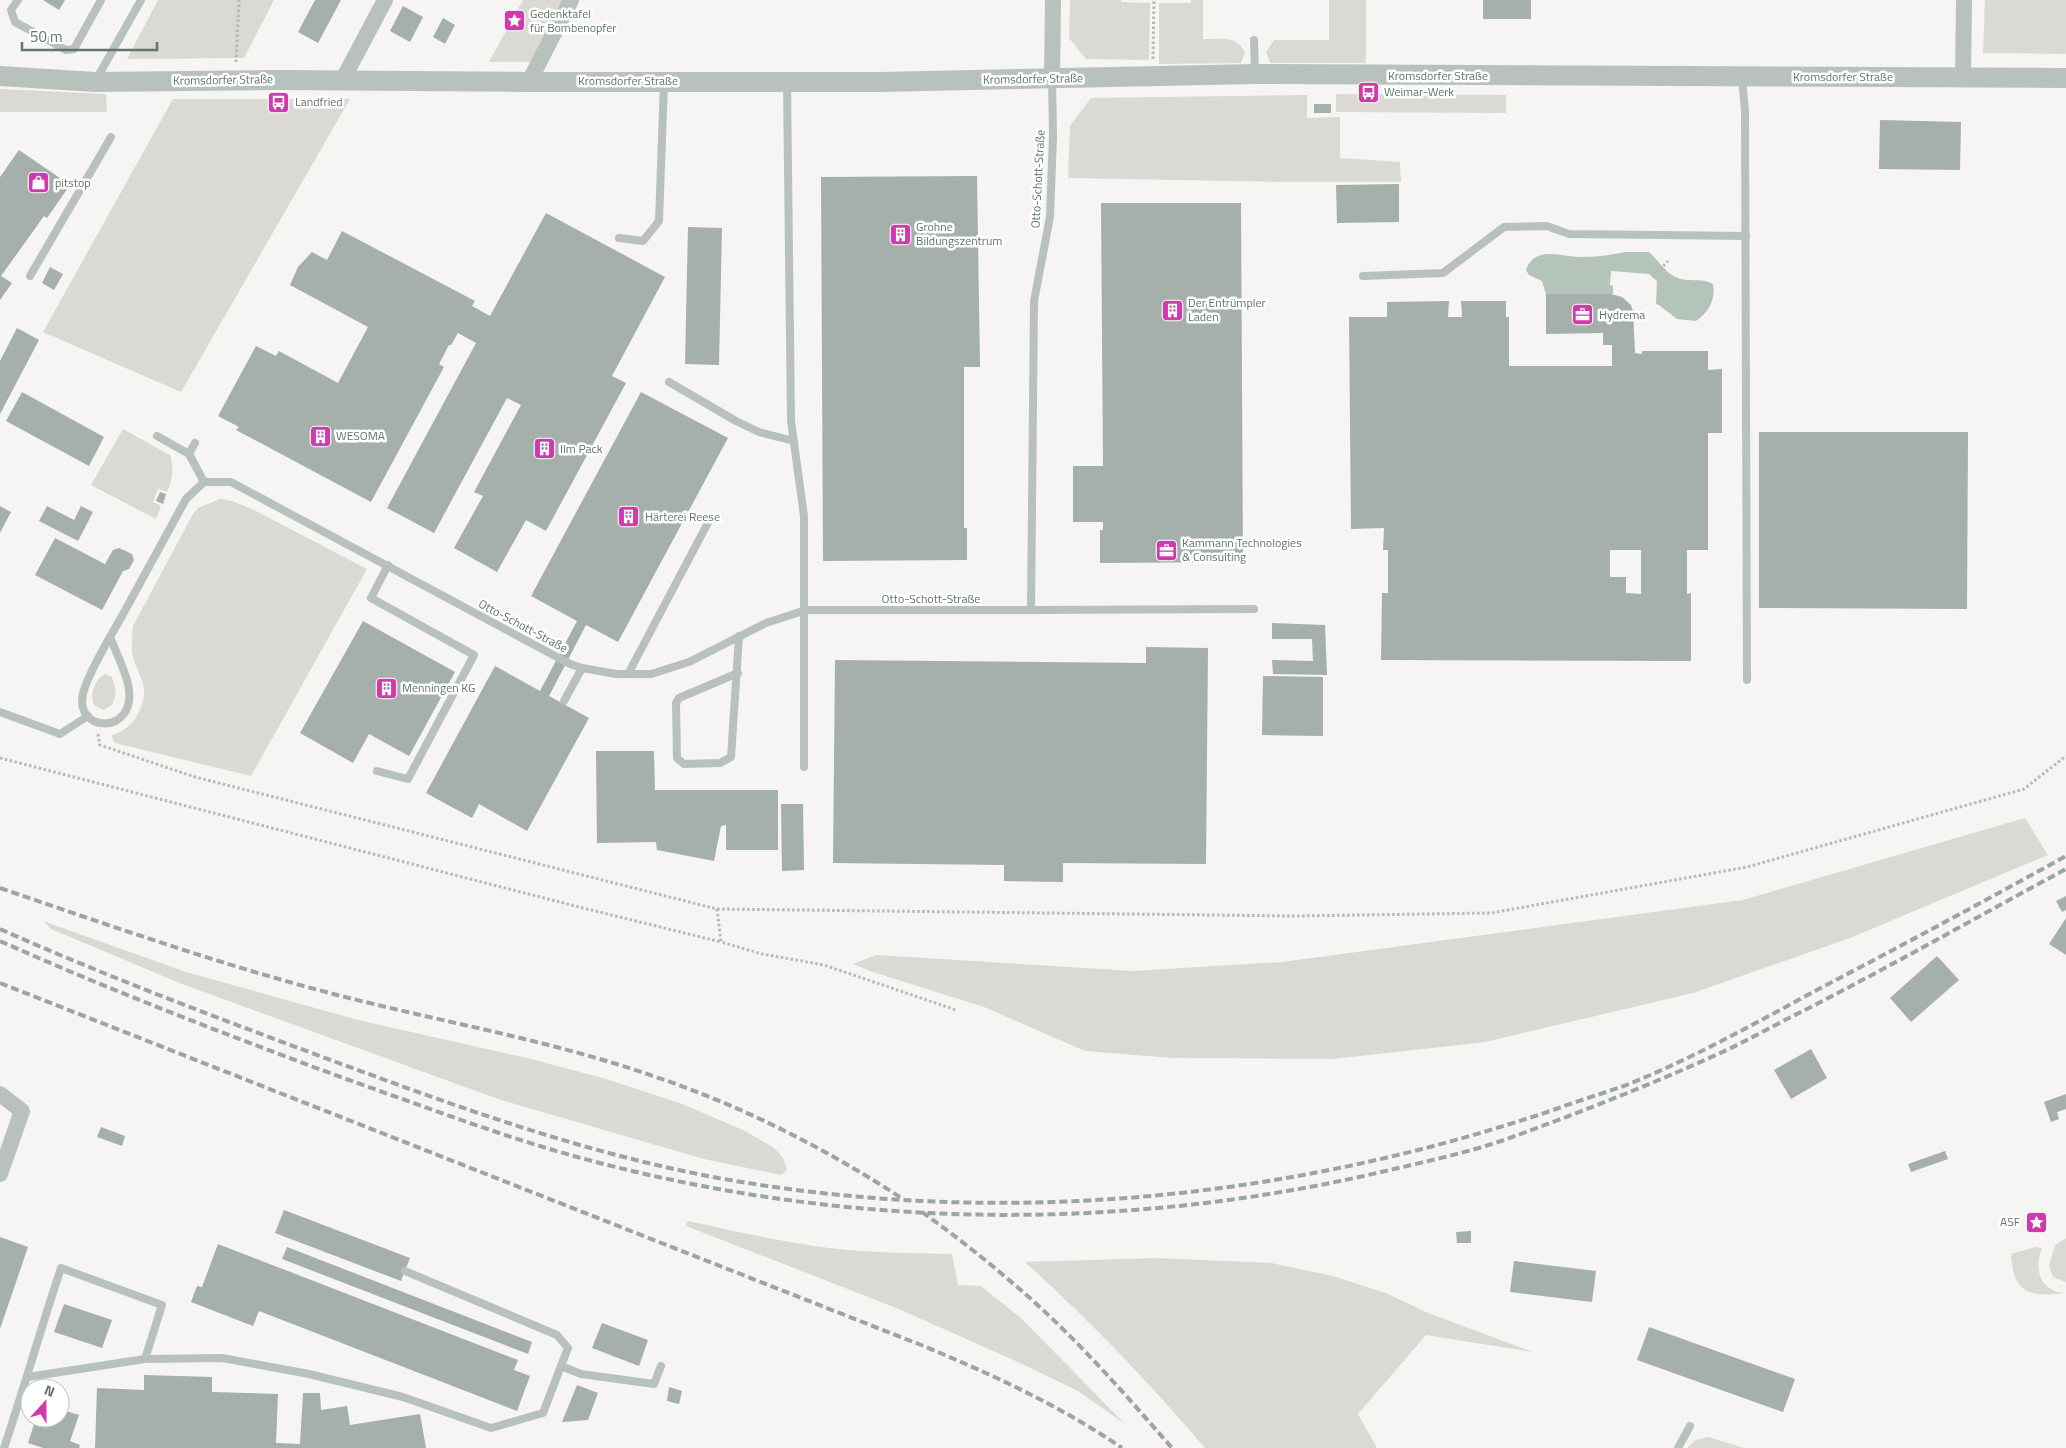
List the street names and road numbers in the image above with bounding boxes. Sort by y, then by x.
street label: Kromsdorfer Straße [1388,66,1488,85]
street label: Kromsdorfer Straße [1793,67,1893,86]
street label: Kromsdorfer Straße [983,68,1083,89]
street label: Kromsdorfer Straße [173,69,273,90]
street label: Kromsdorfer Straße [578,71,678,90]
street label: Otto-Schott-Straße [1025,129,1050,229]
street label: Otto-Schott-Straße [882,589,980,608]
street label: Otto-Schott-Straße [475,594,571,657]

